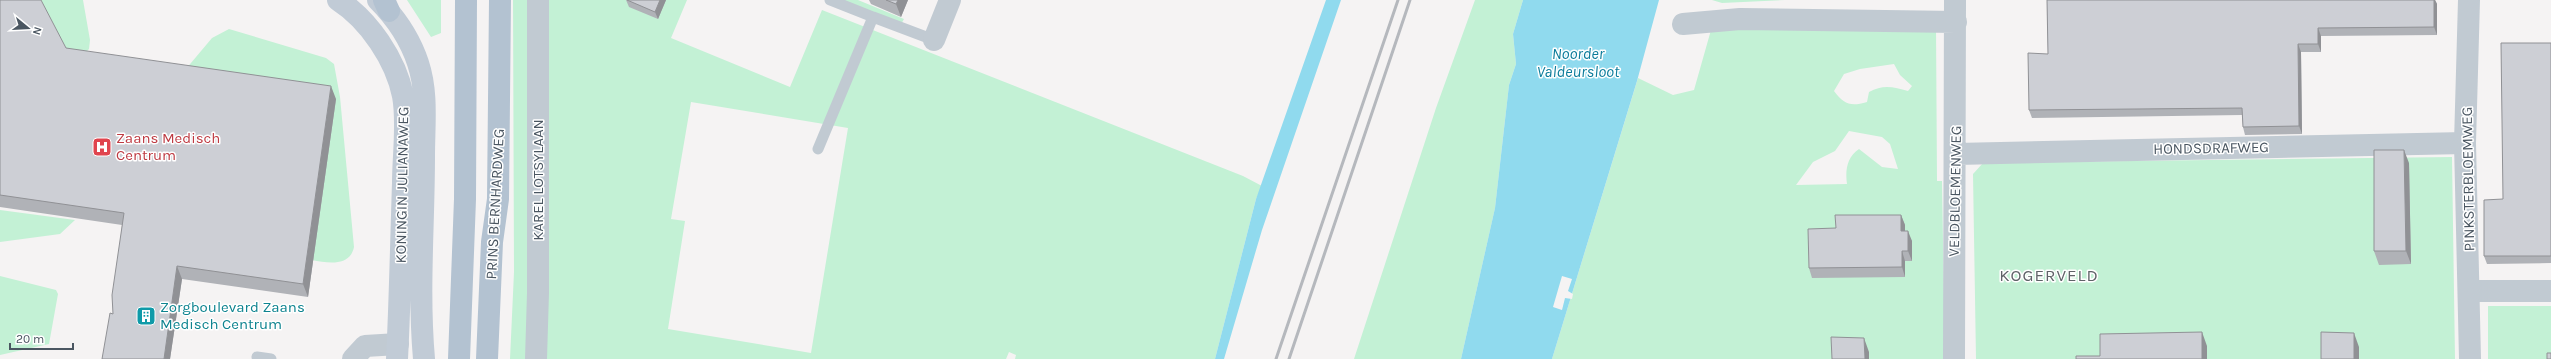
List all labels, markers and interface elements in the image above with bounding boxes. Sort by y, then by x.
north arrow [8,8,48,48]
text: N [30,25,44,37]
water label: Noorder Valdeursloot [1537,44,1620,81]
street label: KONINGIN JULIANAWEG [392,106,412,264]
street label: PINKSTERBLOEMWEG [2458,106,2478,252]
street label: KAREL LOTSYLAAN [529,119,547,241]
street label: VELDBLOEMENWEG [1945,125,1965,257]
street label: PRINS BERNHARDWEG [482,128,508,280]
place label: Zaans Medisch Centrum [116,129,220,164]
hospital icon: Zaans Medisch Centrum [91,136,113,158]
street label: HONDSDRAFWEG [2153,138,2269,158]
district label: KOGERVELD [1999,265,2099,285]
place label: Zorgboulevard Zaans Medisch Centrum [160,298,305,333]
building icon: Zorgboulevard Zaans Medisch Centrum [135,305,157,327]
scale bar [10,325,73,351]
text: 20 m [16,332,44,346]

